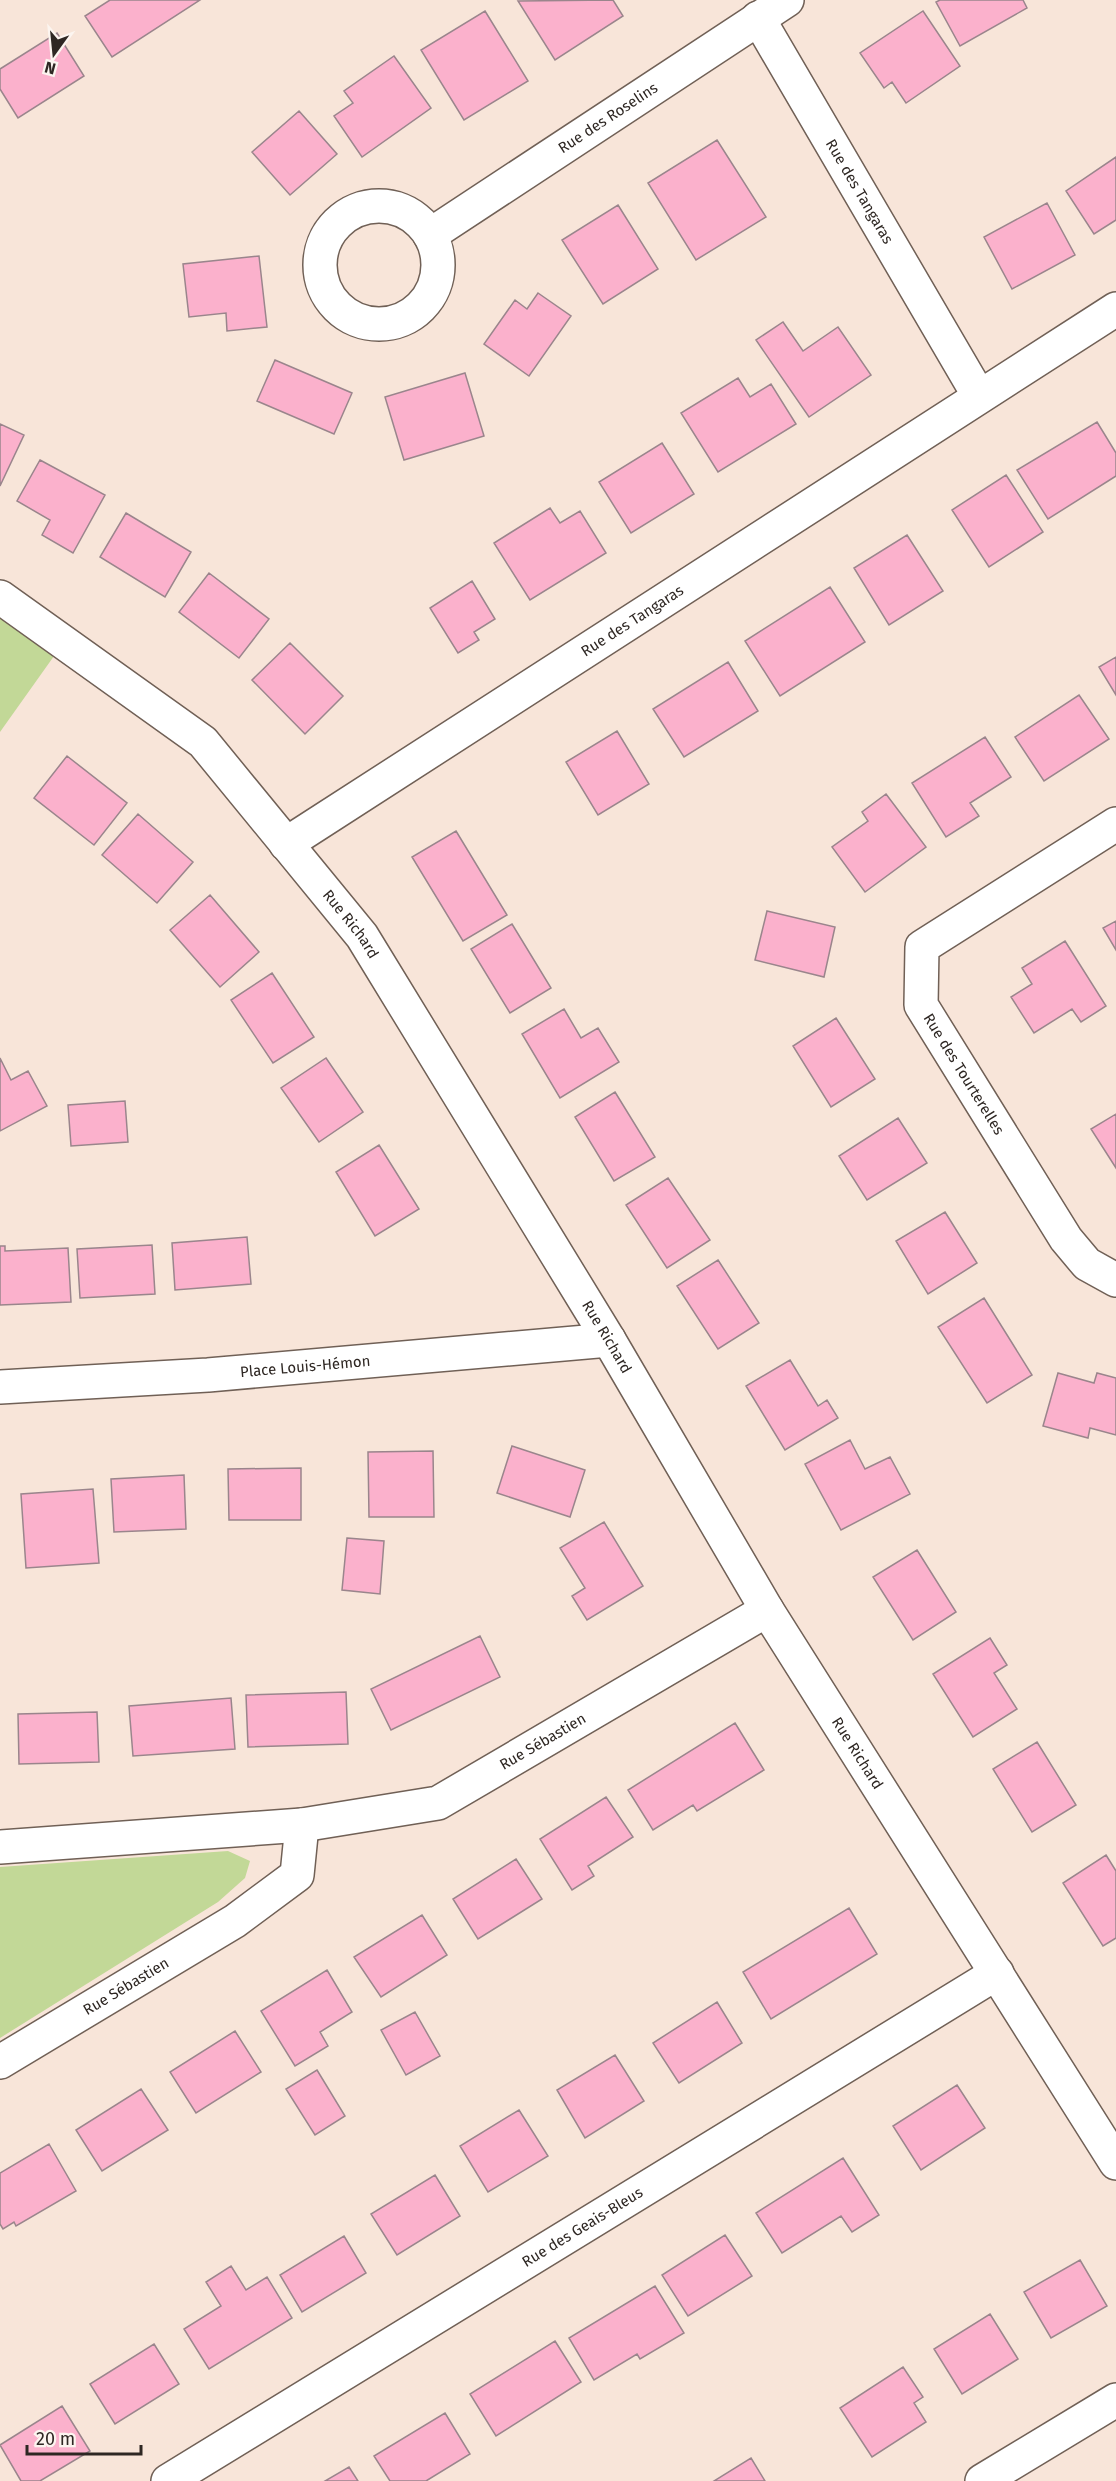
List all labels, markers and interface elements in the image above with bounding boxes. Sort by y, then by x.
north arrow [24,24,84,84]
text: N [43,57,58,79]
street label: Rue des Roselins [555,79,661,157]
street label: Rue des Tangaras [822,136,897,247]
street label: Rue des Tangaras [578,581,687,660]
street label: Rue Richard [319,886,383,962]
street label: Rue des Tourterelles [919,1010,1008,1138]
street label: Rue Richard [578,1297,635,1377]
street label: Place Louis-Hémon [239,1352,371,1381]
street label: Rue Sébastien [496,1709,589,1774]
street label: Rue Richard [828,1714,887,1793]
street label: Rue Sébastien [80,1954,172,2019]
street label: Rue des Geais-Bleus [519,2183,646,2271]
scale bar [27,2418,141,2456]
text: 20 m [36,2428,75,2450]

